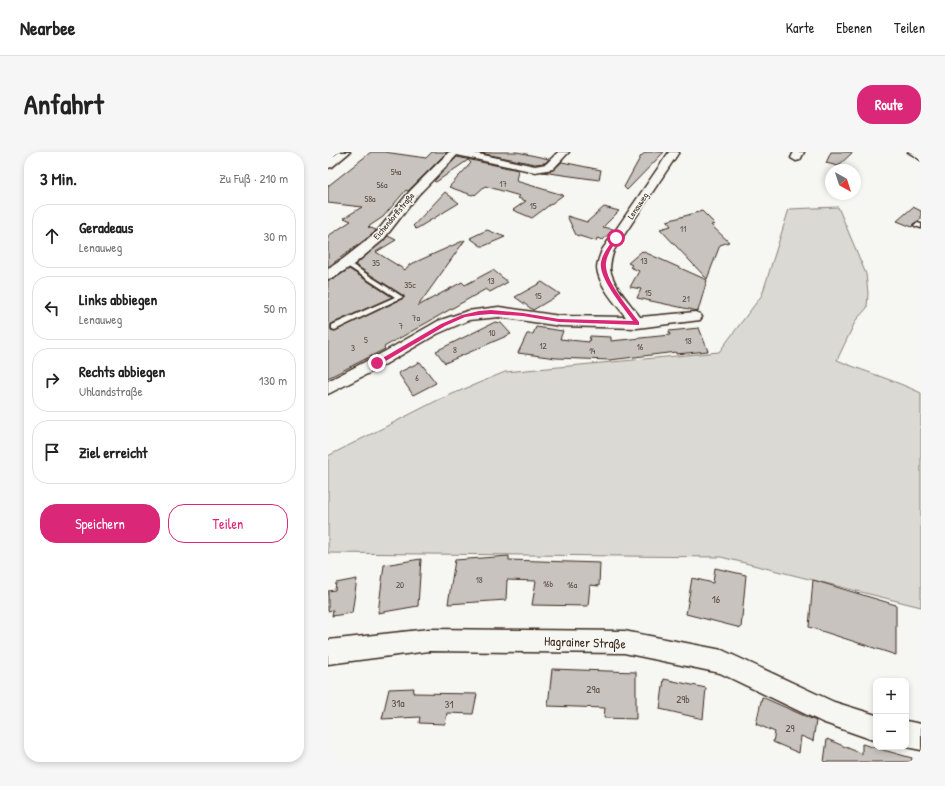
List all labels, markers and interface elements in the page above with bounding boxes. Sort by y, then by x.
text: Nearbee [20,15,75,41]
text: Karte [786,18,814,37]
text: Ebenen [836,18,872,37]
text: Teilen [894,18,925,37]
text: Anfahrt [24,85,104,123]
button: Route [857,85,921,124]
north arrow [825,164,861,200]
house number: 54a [391,166,402,178]
text: 3 Min. [40,167,77,190]
text: Zu Fuß · 210 m [219,169,288,187]
house number: 17 [499,178,507,190]
house number: 56a [377,179,388,191]
street label: Eichendorffstraße [371,190,418,242]
street label: Lenauweg [625,190,651,222]
house number: 58a [364,193,376,205]
house number: 15 [529,200,537,212]
text: Geradeaus [79,217,133,238]
house number: 11 [680,223,686,235]
icon: ahead [41,225,63,247]
text: 30 m [264,227,287,245]
route start [607,229,625,247]
text: Lenauweg [79,238,122,256]
house number: 13 [640,255,648,267]
house number: 35 [372,257,380,269]
house number: 13 [487,275,495,287]
house number: 35c [404,279,416,291]
house number: 15 [644,287,652,299]
text: Links abbiegen [79,289,157,310]
house number: 15 [534,290,542,302]
house number: 21 [682,293,690,305]
icon: left [41,297,63,319]
text: 50 m [264,299,287,317]
text: Lenauweg [79,310,122,328]
house number: 7a [412,312,420,324]
house number: 7 [399,320,404,332]
house number: 10 [488,327,496,339]
house number: 5 [364,334,368,346]
house number: 18 [684,335,692,347]
house number: 12 [539,340,548,352]
house number: 16 [637,341,644,353]
house number: 3 [351,342,355,354]
house number: 8 [453,344,457,356]
house number: 14 [589,345,596,357]
route end [368,354,386,372]
text: Rechts abbiegen [79,361,165,382]
icon: right [41,369,63,391]
text: 130 m [259,371,287,389]
house number: 6 [415,372,419,384]
text: Uhlandstraße [79,382,143,400]
icon: arrive [41,441,63,463]
text: Ziel erreicht [79,442,148,463]
button: Speichern [40,504,160,543]
button: Teilen [168,504,288,543]
house number: 18 [475,574,483,586]
house number: 16b [543,578,554,590]
house number: 20 [396,579,404,591]
house number: 16a [567,579,578,591]
house number: 16 [712,592,721,606]
street label: Hagrainer Straße [544,632,626,652]
map controls [873,678,909,750]
button: + [873,678,909,714]
house number: 29a [586,682,600,696]
house number: 29b [676,692,690,706]
house number: 31a [391,696,405,710]
house number: 31 [445,697,453,711]
button: − [873,714,909,750]
house number: 29 [785,721,795,735]

